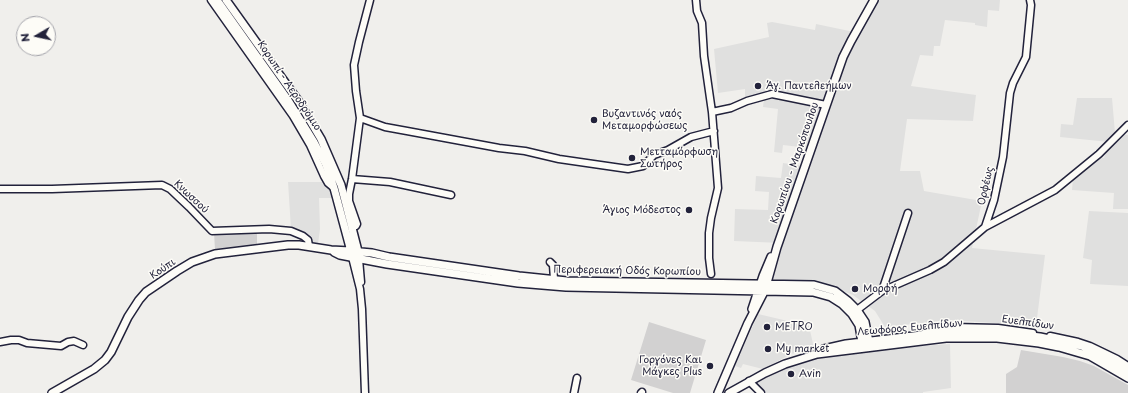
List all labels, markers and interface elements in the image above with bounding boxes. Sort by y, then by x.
north arrow [16,16,56,56]
text: N [16,32,34,43]
street label: Κορωπί - Αεροδρόμιο [255,39,323,133]
place label: Άγ. Παντελεήμων [766,80,852,92]
marker: Άγ. Παντελεήμων [753,81,763,91]
street label: Κορωπίου - Μαρκόπουλου [769,101,821,225]
place label: Βυζαντινός ναός Μεταμορφώσεως [602,108,687,132]
marker: Βυζαντινός ναός Μεταμορφώσεως [589,115,599,125]
place label: Μετταμόρφωση Σωτήρος [640,146,718,170]
marker: Μετταμόρφωση Σωτήρος [627,153,637,163]
street label: Ορφέως [976,165,996,207]
street label: Κνωσσού [171,178,211,216]
place label: Άγιος Μόδεστος [602,204,681,216]
marker: Άγιος Μόδεστος [684,205,694,215]
street label: Κούπι [148,256,178,282]
street label: Περιφερειακή Οδός Κορωπίου [553,264,701,278]
place label: Μορφή [863,283,897,295]
marker: Μορφή [850,284,860,294]
street label: Ευελπίδων [1001,313,1055,333]
street label: Λεωφόρος Ευελπίδων [857,317,963,339]
place label: METRO [775,321,813,333]
marker: METRO [762,322,772,332]
place label: My market [776,343,829,355]
marker: My market [763,344,773,354]
place label: Γοργόνες Και Μάγκες Plus [639,354,702,378]
marker: Γοργόνες Και Μάγκες Plus [705,361,715,371]
place label: Avin [799,368,821,380]
marker: Avin [786,369,796,379]

